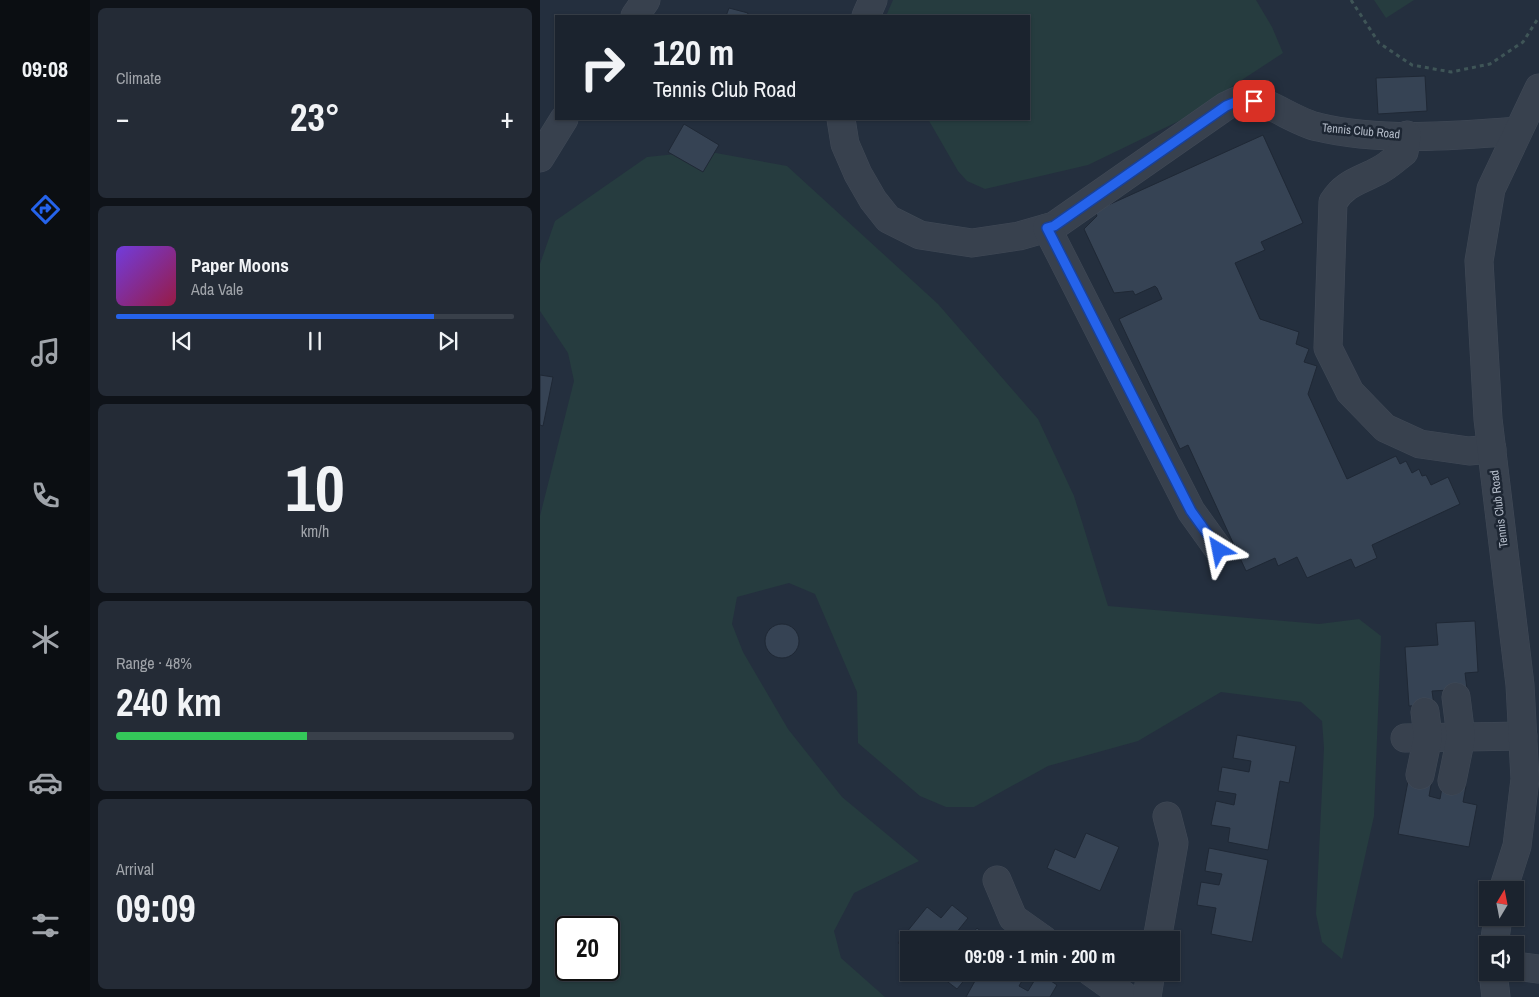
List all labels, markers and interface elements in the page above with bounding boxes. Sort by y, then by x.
text: 120 m [653,29,734,76]
icon: right [570,35,635,100]
text: 09:08 [22,54,68,84]
text: Climate [116,67,161,89]
text: Tennis Club Road [653,74,796,104]
pin [1233,80,1275,122]
icon: arrive [1240,87,1268,115]
text: 23° [290,92,340,143]
text: − [116,99,129,137]
text: + [501,99,514,137]
street label: Tennis Club Road [1321,120,1401,142]
icon: directions [28,192,63,227]
text: Paper Moons [191,252,289,278]
text: Ada Vale [191,278,243,300]
icon: previous [168,327,196,355]
icon: pause [301,327,329,355]
icon: next [434,327,462,355]
icon: music [28,335,63,370]
text: 10 [285,444,345,531]
street label: Tennis Club Road [1486,469,1512,549]
icon: phone [28,478,63,513]
text: km/h [301,520,329,542]
position arrow [1192,523,1244,575]
icon: climate [28,622,63,657]
text: Range · 48% [116,652,192,674]
text: 240 km [116,677,222,728]
icon: car [28,765,63,800]
text: Arrival [116,858,154,880]
north arrow [1479,881,1524,926]
map controls [1479,881,1524,981]
text: 09:09 [116,883,196,934]
icon: filters [28,908,63,943]
speed limit sign: 20 [555,916,620,981]
button: sound [1479,936,1524,981]
text: 09:09 · 1 min · 200 m [965,943,1115,969]

